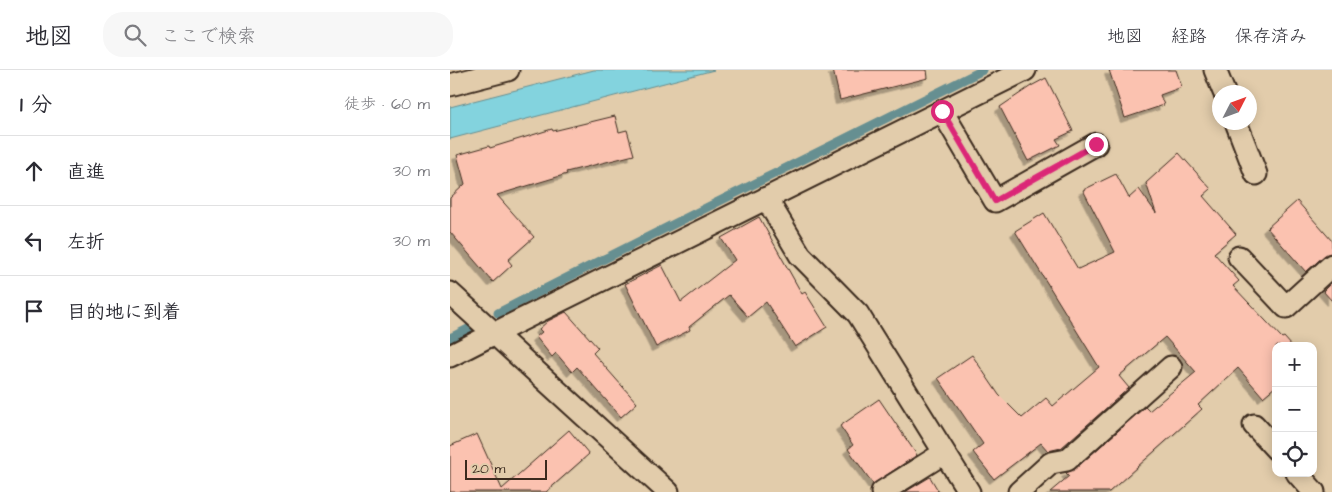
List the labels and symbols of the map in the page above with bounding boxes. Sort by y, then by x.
north arrow [1212,85,1257,130]
route start [931,100,954,123]
route end [1085,133,1108,156]
scale bar [465,457,548,480]

